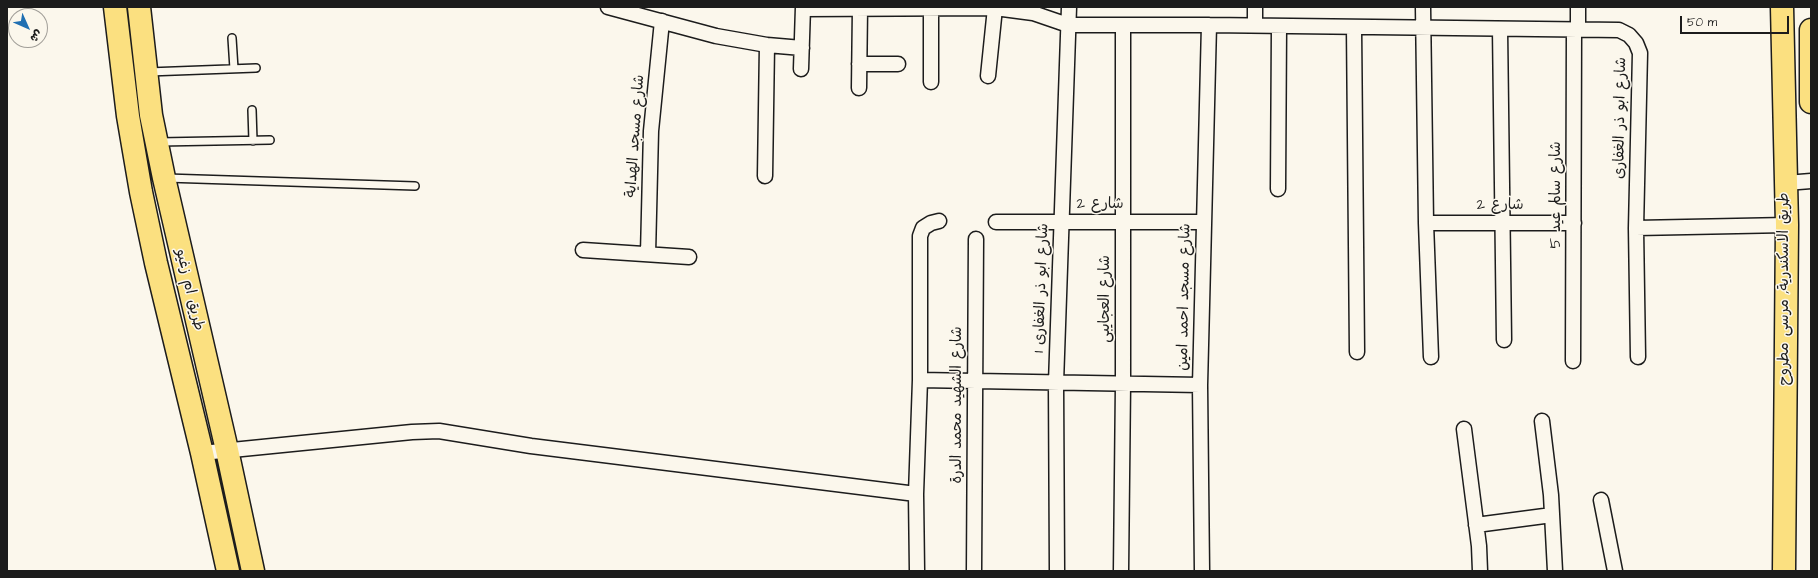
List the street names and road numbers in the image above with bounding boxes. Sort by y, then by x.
street label: شارع ابو ذر الغفارى [1611,57,1631,179]
street label: شارع مسجد الهداية [623,74,649,198]
street label: شارع سالم عيد 5 [1548,141,1566,249]
street label: طريق الاسكندرية, مرسى مطروح [1776,192,1794,386]
street label: شارع 2 [1076,196,1124,214]
street label: شارع 2 [1476,197,1524,215]
street label: شارع ابو ذر الغفارى 1 [1031,223,1053,353]
street label: شارع مسجد احمد امين [1175,223,1195,371]
street label: طريق ام زغيو [171,247,207,333]
street label: شارع العجايبى [1097,255,1115,343]
street label: شارع الشهيد محمد الدرة [949,326,967,484]

